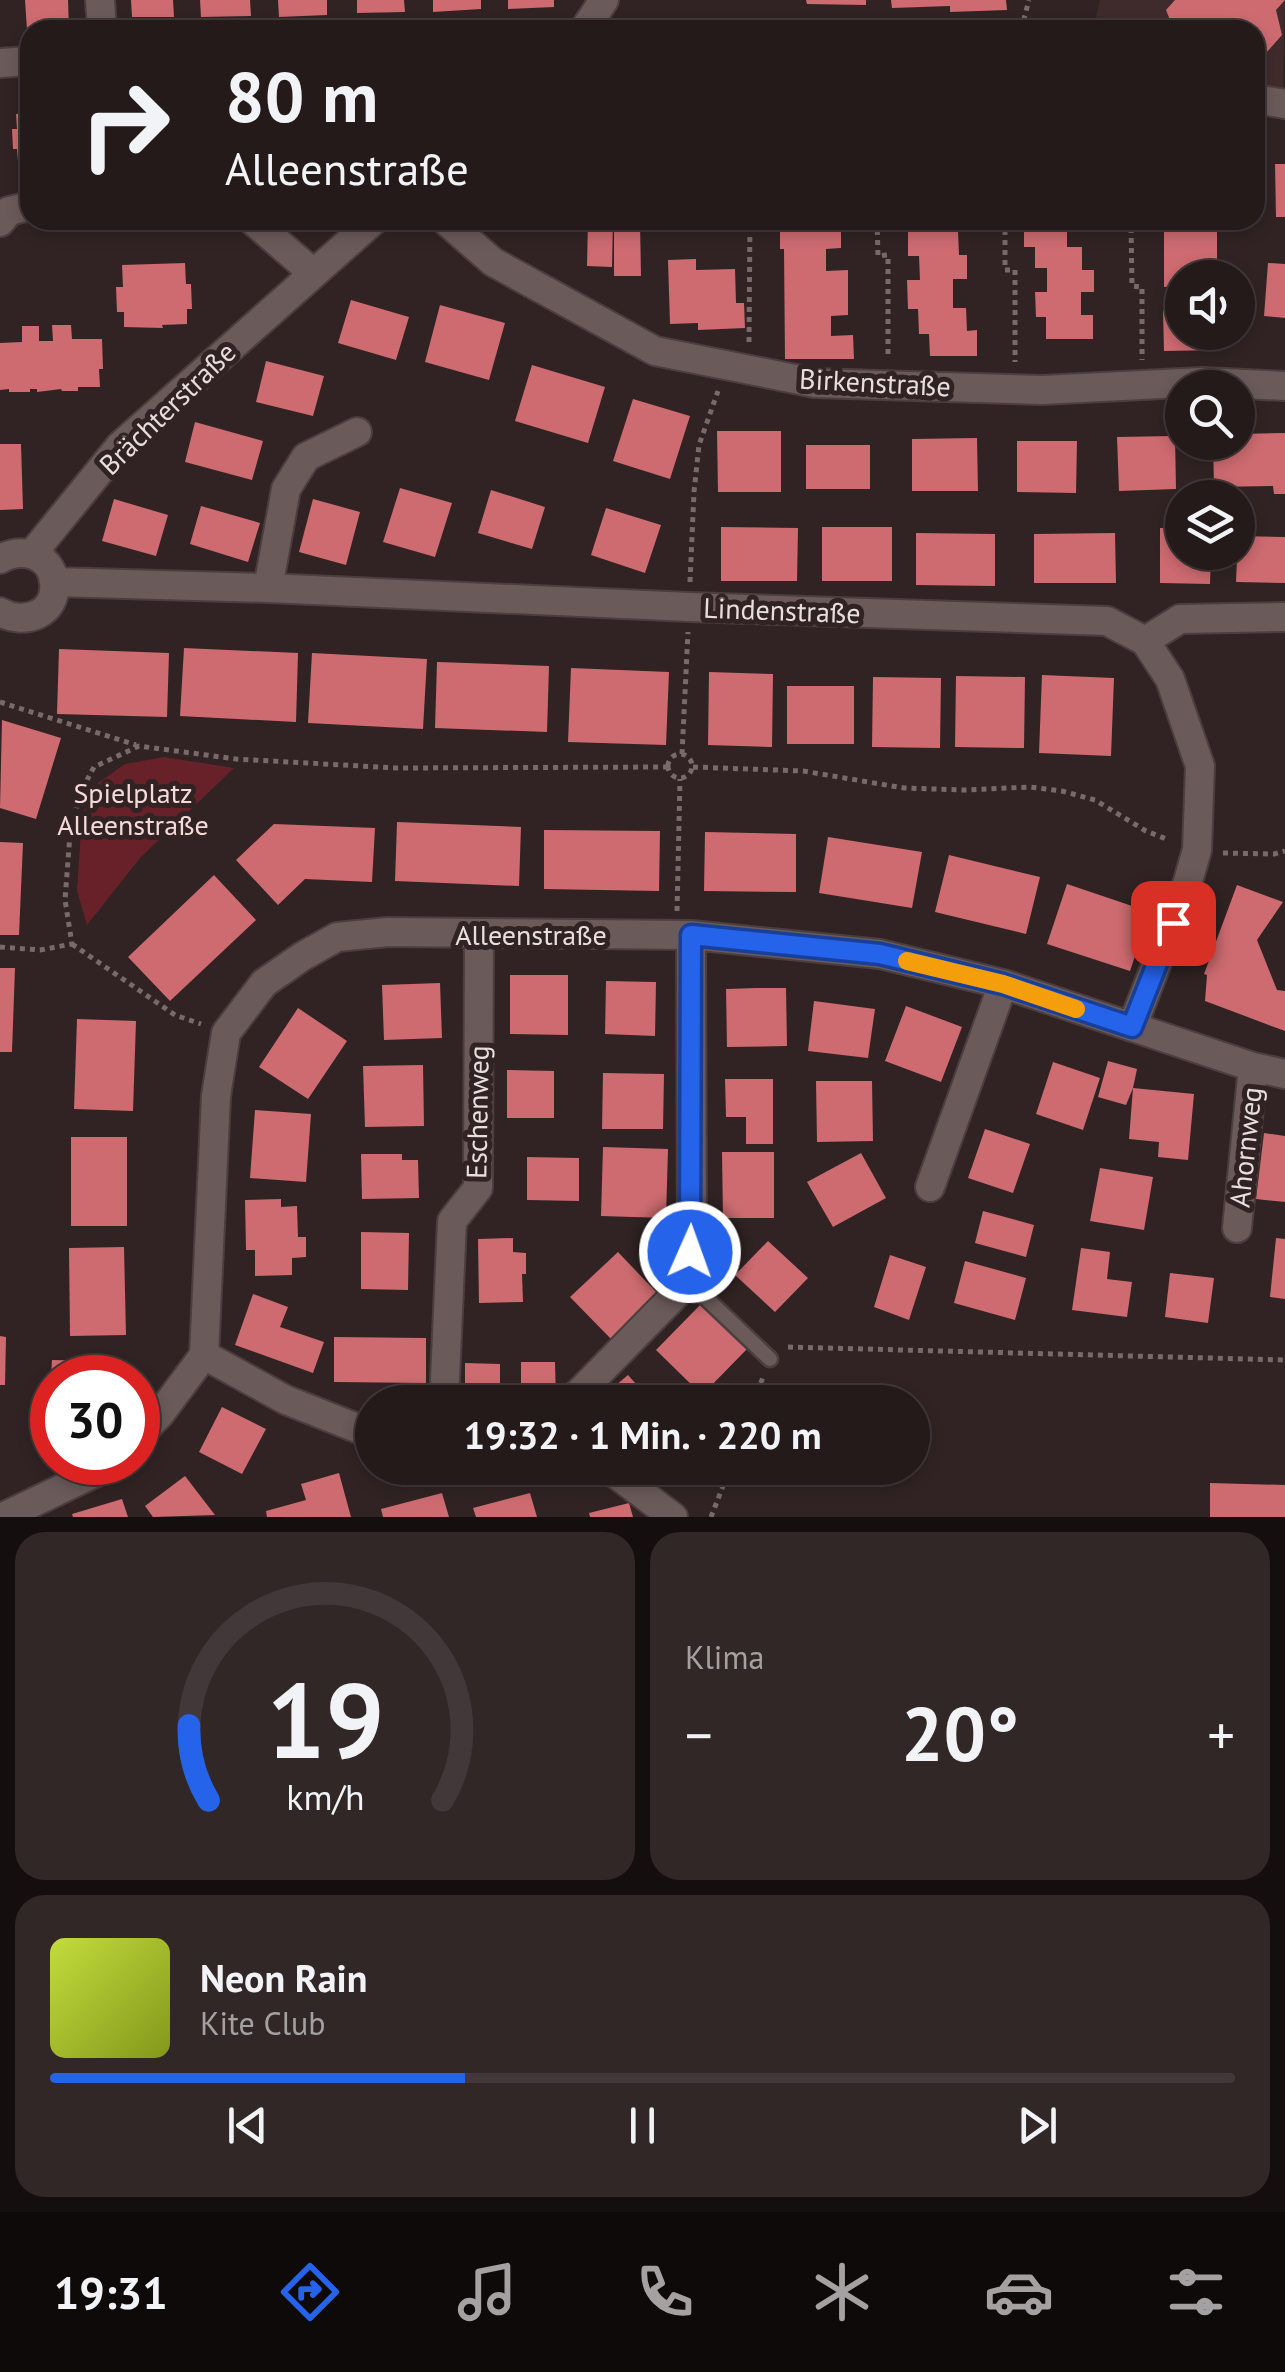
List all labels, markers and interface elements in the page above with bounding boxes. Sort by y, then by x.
text: 80 m [225,51,378,141]
icon: right [60,60,190,190]
text: Alleenstraße [225,139,469,197]
map controls [1165,260,1255,570]
button: sound [1165,260,1255,350]
street label: Brächterstraße [91,334,243,482]
street label: Birkenstraße [798,360,952,404]
button: search [1165,370,1255,460]
button: layers [1165,480,1255,570]
street label: Lindenstraße [703,589,861,631]
park label: Spielplatz Alleenstraße [57,774,209,843]
pin [1131,881,1216,966]
icon: arrive [1146,896,1201,951]
street label: Alleenstraße [455,916,607,953]
street label: Eschenweg [457,1045,497,1179]
street label: Ahornweg [1220,1085,1270,1209]
position arrow [638,1200,742,1304]
speed limit sign: 30 [30,1355,160,1485]
text: 19:32 · 1 Min. · 220 m [463,1410,822,1459]
text: Klima [685,1636,764,1678]
text: 19 [266,1652,384,1787]
text: 20° [901,1685,1019,1782]
text: − [685,1699,713,1770]
text: + [1207,1699,1235,1770]
text: km/h [286,1774,364,1820]
text: Neon Rain [200,1953,367,2002]
text: Kite Club [200,2002,326,2044]
icon: previous [220,2098,275,2153]
icon: pause [615,2098,670,2153]
icon: next [1010,2098,1065,2153]
icon: directions [275,2257,345,2327]
icon: music [452,2257,522,2327]
icon: phone [630,2257,700,2327]
icon: climate [807,2257,877,2327]
icon: car [984,2257,1054,2327]
icon: filters [1161,2257,1231,2327]
text: 19:31 [54,2263,168,2321]

